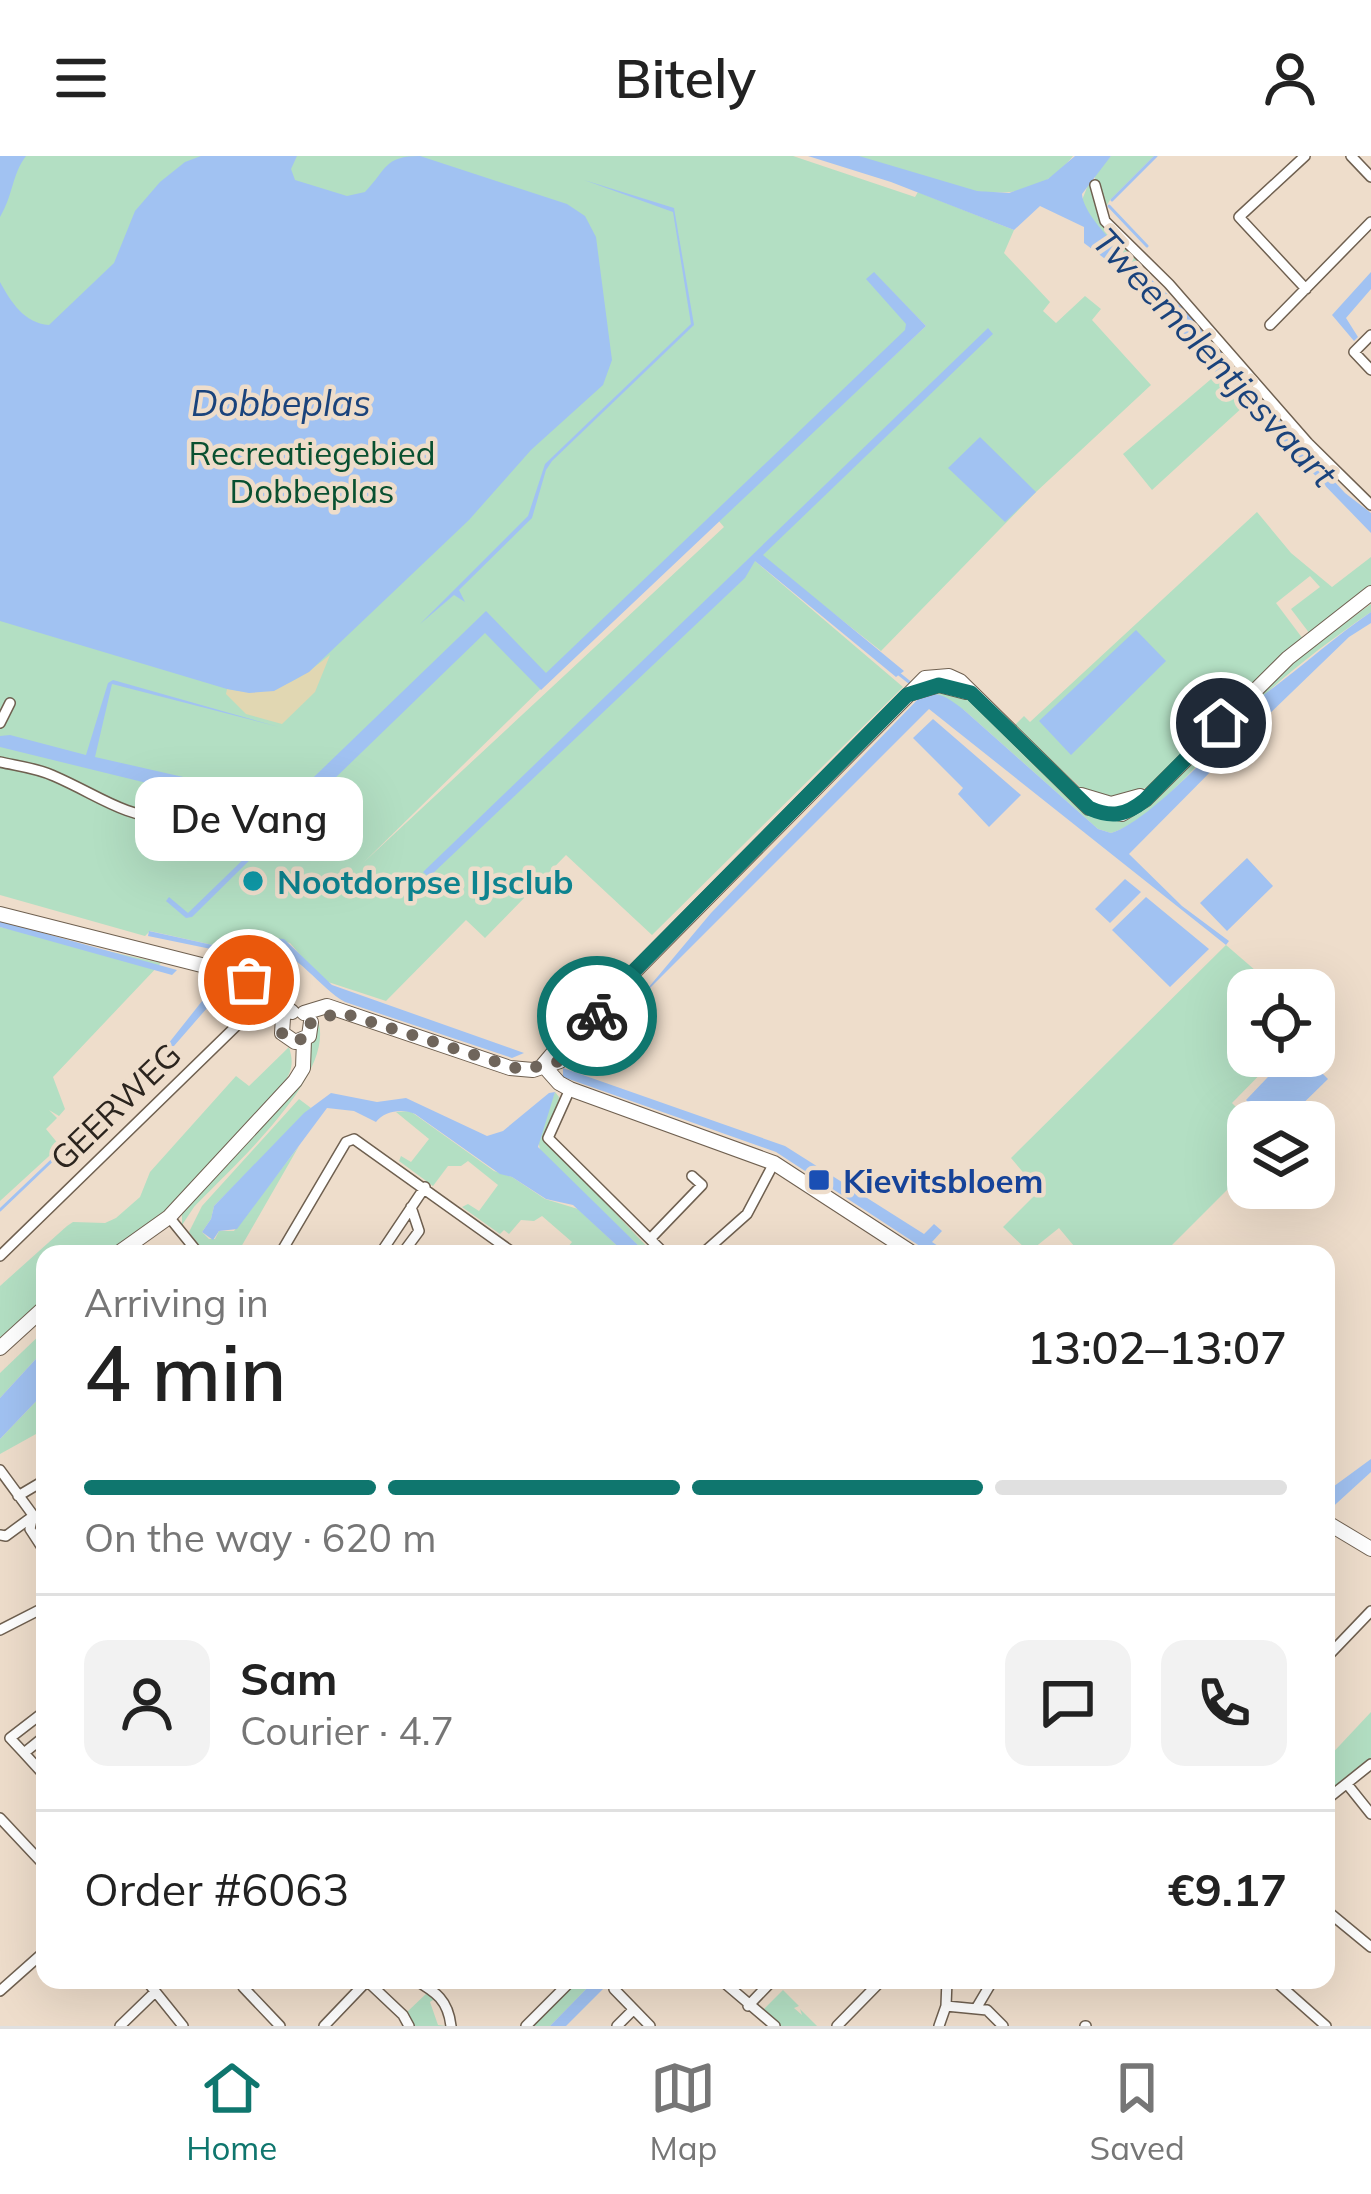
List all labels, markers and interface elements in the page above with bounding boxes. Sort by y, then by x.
text: Bitely [615,44,756,112]
icon: menu [48,45,114,111]
icon: person [1257,45,1323,111]
water label: Tweemolentjesvaart [1083,218,1348,497]
water label: Dobbeplas [191,380,371,425]
park label: Recreatiegebied Dobbeplas [189,432,435,511]
pin [1170,672,1272,774]
icon: home [1188,690,1254,756]
callout: De Vang [135,776,363,860]
text: De Vang [170,794,328,843]
place label: Nootdorpse IJsclub [277,861,573,902]
marker: Nootdorpse IJsclub [240,868,266,894]
pin [198,929,300,1031]
icon: bag [216,947,282,1013]
courier [537,956,657,1076]
map controls [1227,969,1335,1209]
button: locate [1227,969,1335,1077]
icon: bike [564,983,630,1049]
street label: GEERWEG [41,1034,189,1178]
button: layers [1227,1101,1335,1209]
place label: Kievitsbloem [843,1160,1043,1201]
marker: Kievitsbloem [806,1167,832,1193]
text: Arriving in [84,1278,269,1327]
text: 13:02–13:07 [1027,1319,1287,1375]
text: 4 min [84,1323,287,1421]
text: On the way · 620 m [84,1513,436,1562]
button: person [84,1640,210,1766]
button: chat [1005,1640,1131,1766]
button: phone [1161,1640,1287,1766]
text: Sam [240,1650,337,1706]
text: Courier · 4.7 [240,1706,454,1755]
text: Order #6063 [84,1861,349,1917]
text: €9.17 [1168,1861,1287,1917]
tab: Home [186,2055,277,2168]
tab: Map [649,2055,717,2168]
tab: Saved [1090,2055,1185,2168]

